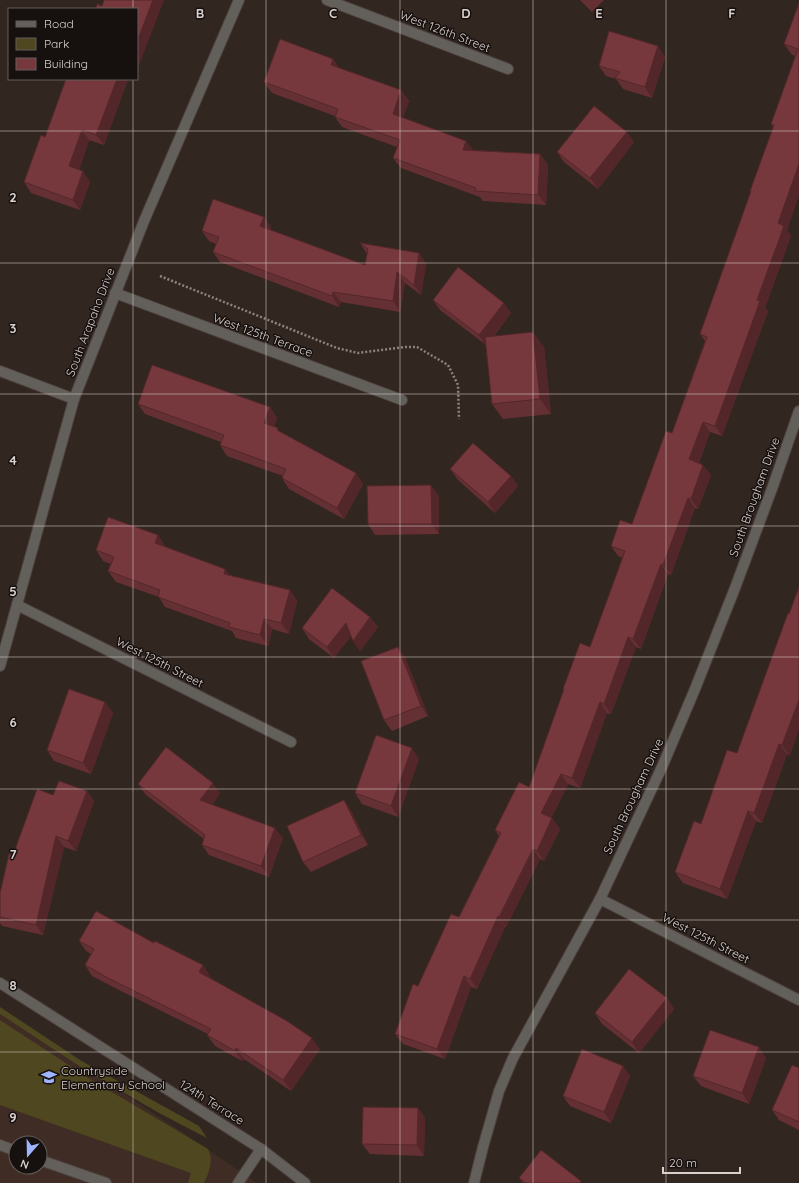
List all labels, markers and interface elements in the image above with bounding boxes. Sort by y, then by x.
text: B [196,5,204,21]
text: C [329,5,337,21]
text: D [461,5,471,21]
text: E [595,5,603,21]
text: F [728,5,736,21]
street label: West 126th Street [398,7,492,55]
legend [8,8,138,80]
text: Road [44,16,74,31]
text: Park [44,36,69,51]
text: Building [44,56,88,71]
text: 2 [9,189,17,205]
street label: South Arapaho Drive [62,265,118,378]
street label: West 125th Terrace [211,310,315,360]
text: 3 [10,320,17,336]
street label: South Brougham Drive [725,435,783,559]
text: 4 [9,452,17,468]
text: 5 [9,583,17,599]
street label: West 125th Street [114,634,206,690]
text: 6 [9,714,17,730]
street label: South Brougham Drive [600,736,666,856]
text: 7 [9,846,17,862]
street label: West 125th Street [660,910,752,966]
text: 8 [9,977,17,993]
place label: Countryside Elementary School [61,1063,165,1092]
school or university icon: Countryside Elementary School [40,1068,58,1086]
street label: 124th Terrace [177,1076,247,1128]
text: 9 [9,1109,17,1125]
north arrow [8,1135,48,1175]
scale bar [663,1149,740,1175]
text: 20 m [669,1155,697,1170]
text: N [18,1156,31,1172]

